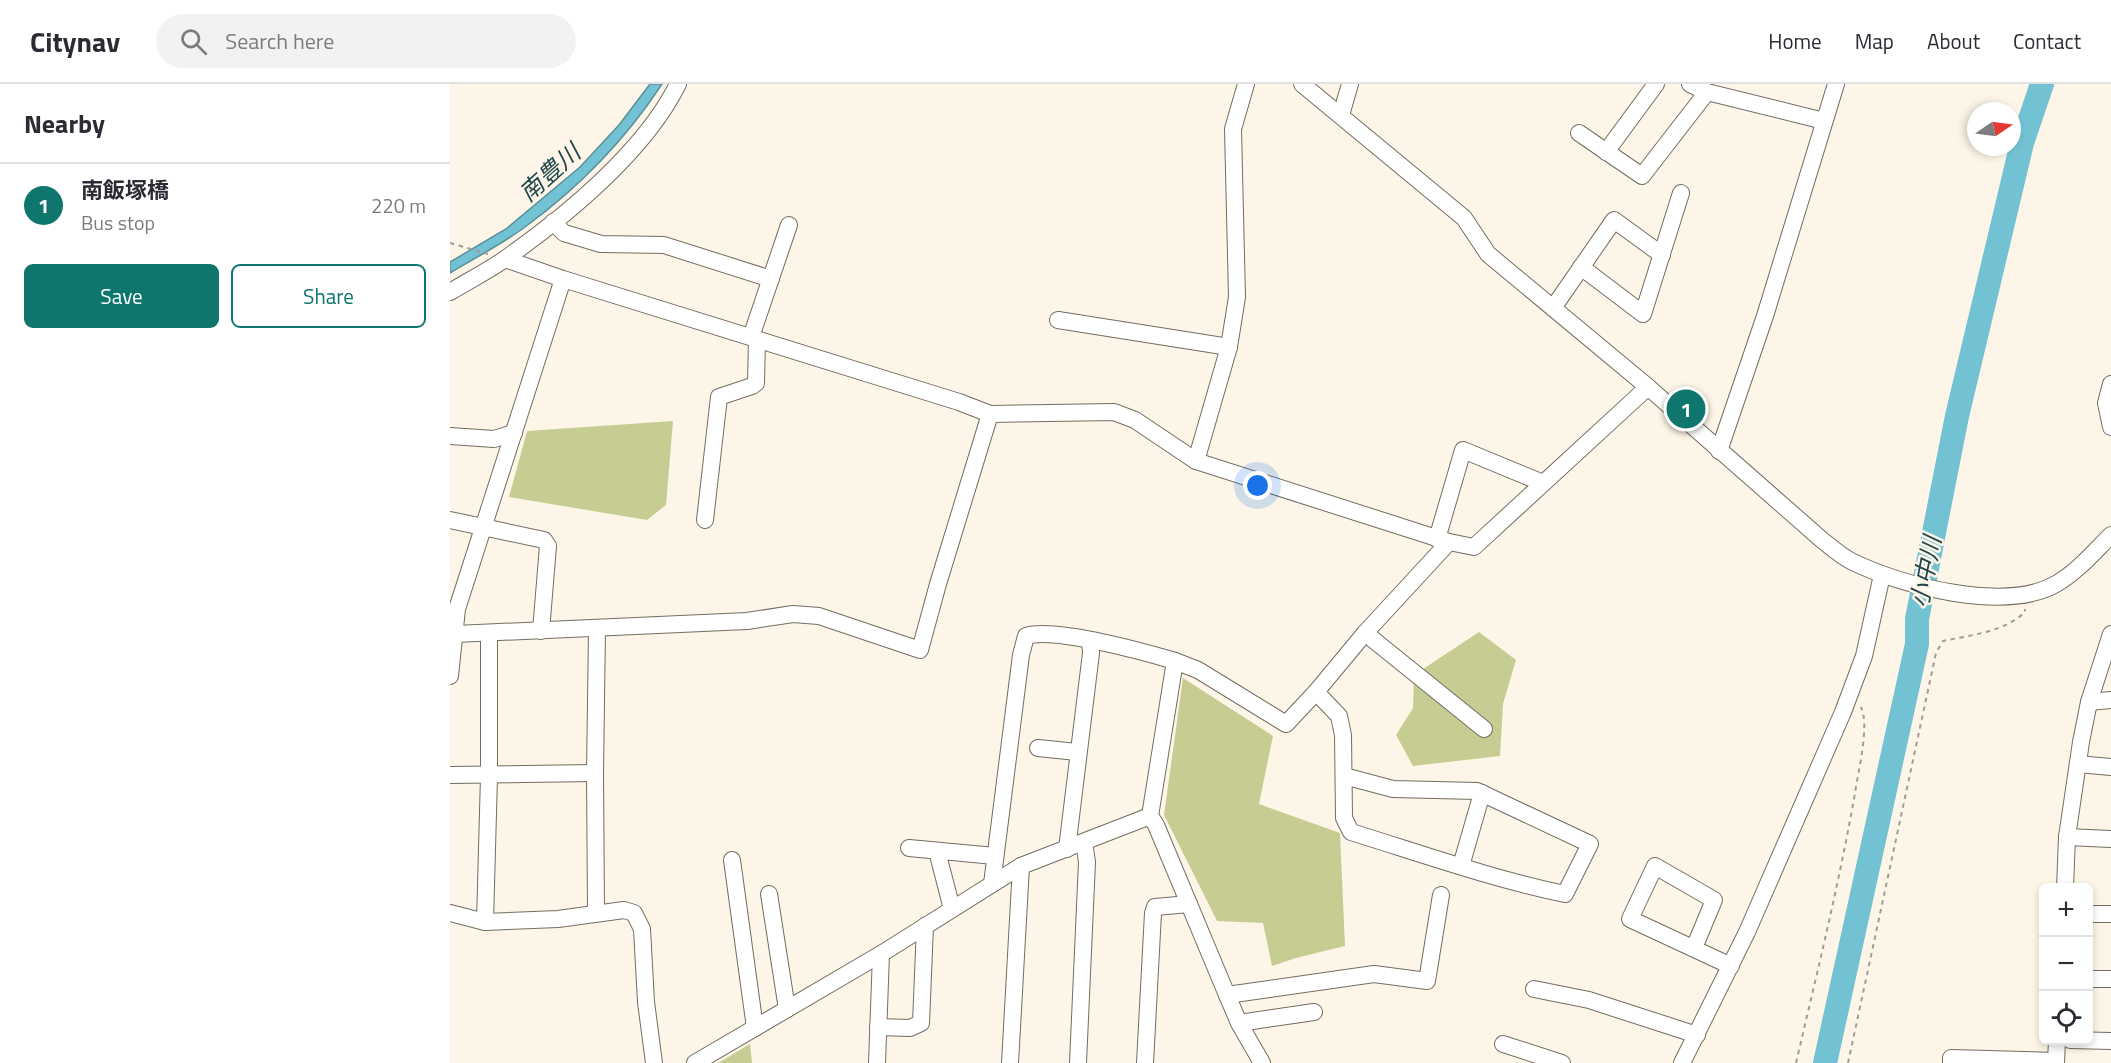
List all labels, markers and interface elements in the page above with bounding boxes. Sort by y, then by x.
search box [156,14,576,68]
text: Citynav [30,20,120,63]
text: Search here [225,24,334,58]
icon: search [177,25,210,58]
text: Home [1768,25,1822,57]
text: Map [1855,25,1894,57]
text: About [1927,25,1980,57]
text: Contact [2013,25,2081,57]
north arrow [1967,102,2021,156]
text: Nearby [24,104,105,143]
water label: 南豊川 [511,133,590,210]
text: 南飯塚橋 [81,173,169,207]
text: 1 [38,190,49,221]
text: 220 m [371,190,426,221]
text: Bus stop [81,207,155,238]
button: Save [24,264,219,328]
button: Share [231,264,426,328]
pin: 1 [1666,386,1706,432]
your location [1243,471,1272,500]
water label: 小中川 [1900,530,1950,611]
map controls [2039,883,2093,1045]
button: + [2039,883,2093,937]
button: − [2039,937,2093,991]
button: locate [2039,991,2093,1045]

